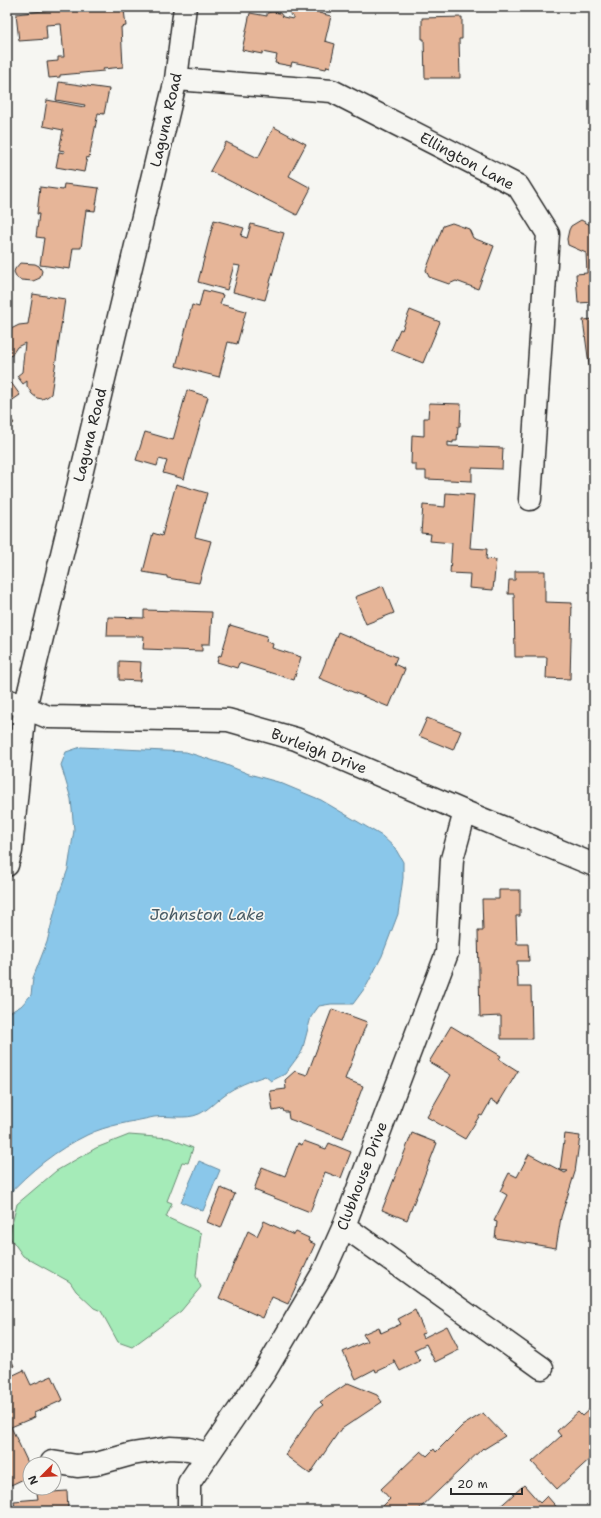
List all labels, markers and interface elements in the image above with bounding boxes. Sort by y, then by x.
street label: Laguna Road [145,70,187,169]
street label: Ellington Lane [416,128,518,194]
street label: Laguna Road [69,385,111,484]
street label: Burleigh Drive [268,724,370,778]
water label: Johnston Lake [150,904,264,925]
street label: Clubhouse Drive [332,1119,392,1233]
north arrow [22,1456,62,1496]
scale bar [451,1470,522,1496]
text: N [25,1473,42,1487]
text: 20 m [457,1476,488,1492]

